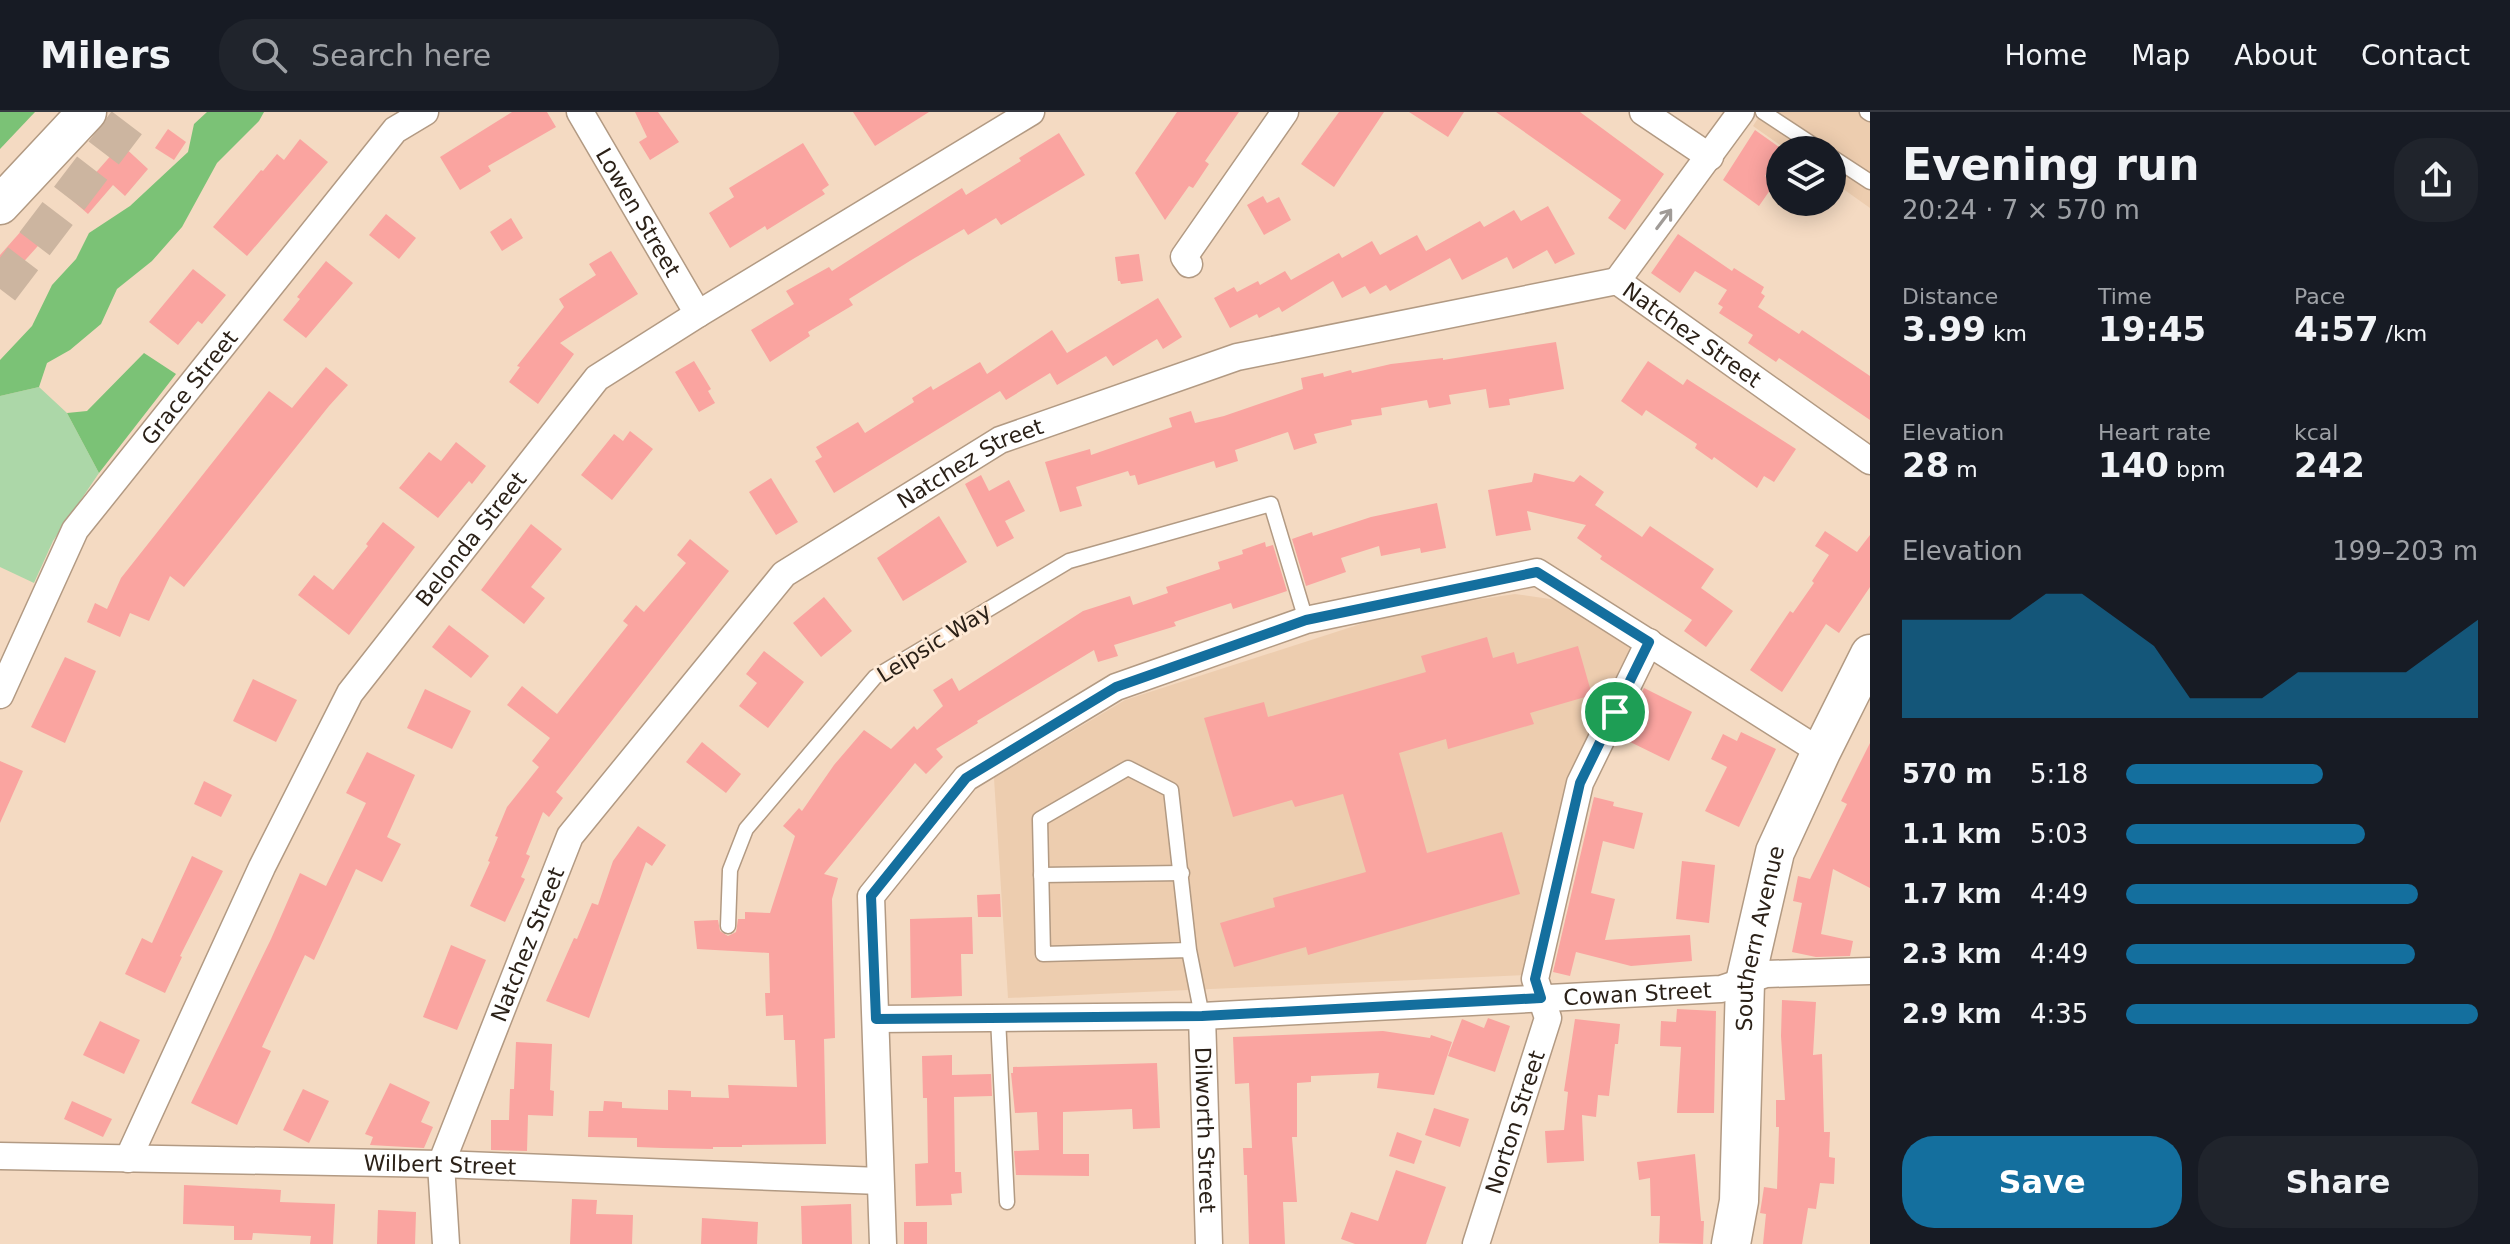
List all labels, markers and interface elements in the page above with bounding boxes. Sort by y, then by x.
search box [219,19,779,91]
text: Milers [40,33,171,77]
icon: search [247,33,291,77]
text: Search here [311,38,491,73]
text: Home [2004,39,2087,72]
text: Map [2131,39,2190,72]
text: About [2234,39,2317,72]
text: Contact [2361,39,2470,72]
map controls [1766,136,1846,216]
button: layers [1766,136,1846,216]
button: share [2394,138,2478,222]
text: Evening run [1902,139,2199,190]
street label: Lowen Street [591,143,686,281]
text: 20:24 · 7 × 570 m [1902,195,2140,225]
one-way arrow [1655,209,1672,230]
street label: Natchez Street [1618,277,1766,392]
text: Distance [1902,284,1998,309]
text: Time [2098,284,2152,309]
text: Pace [2294,284,2345,309]
text: 3.99 [1902,309,1986,349]
text: 19:45 [2098,309,2206,349]
text: 4:57 [2294,309,2379,349]
text: km [1986,321,2027,346]
text: /km [2379,321,2427,346]
street label: Grace Street [136,325,243,449]
street label: Natchez Street [892,413,1047,513]
text: Elevation [1902,420,2004,445]
text: Heart rate [2098,420,2211,445]
text: kcal [2294,420,2338,445]
text: 28 [1902,445,1949,485]
text: 140 [2098,445,2169,485]
text: 242 [2294,445,2365,485]
text: m [1949,457,1978,482]
text: bpm [2169,457,2225,482]
street label: Belonda Street [410,467,531,611]
text: Elevation [1902,536,2023,566]
text: 199–203 m [2332,536,2478,566]
street label: Leipsic Way [873,598,995,688]
pin [1581,678,1649,746]
icon: arrive [1593,690,1637,734]
text: 570 m [1902,759,1992,789]
text: 5:18 [2030,759,2088,789]
text: 1.1 km [1902,819,2002,849]
text: 5:03 [2030,819,2088,849]
street label: Southern Avenue [1731,843,1789,1032]
street label: Natchez Street [486,863,569,1025]
text: 1.7 km [1902,879,2002,909]
text: 4:49 [2030,879,2088,909]
text: 2.3 km [1902,939,2002,969]
text: 4:49 [2030,939,2088,969]
street label: Cowan Street [1563,977,1712,1010]
text: 2.9 km [1902,999,2002,1029]
text: 4:35 [2030,999,2088,1029]
street label: Dilworth Street [1190,1046,1221,1214]
street label: Norton Street [1480,1047,1549,1197]
button: Save [1902,1136,2182,1228]
button: Share [2198,1136,2478,1228]
street label: Wilbert Street [363,1150,517,1179]

